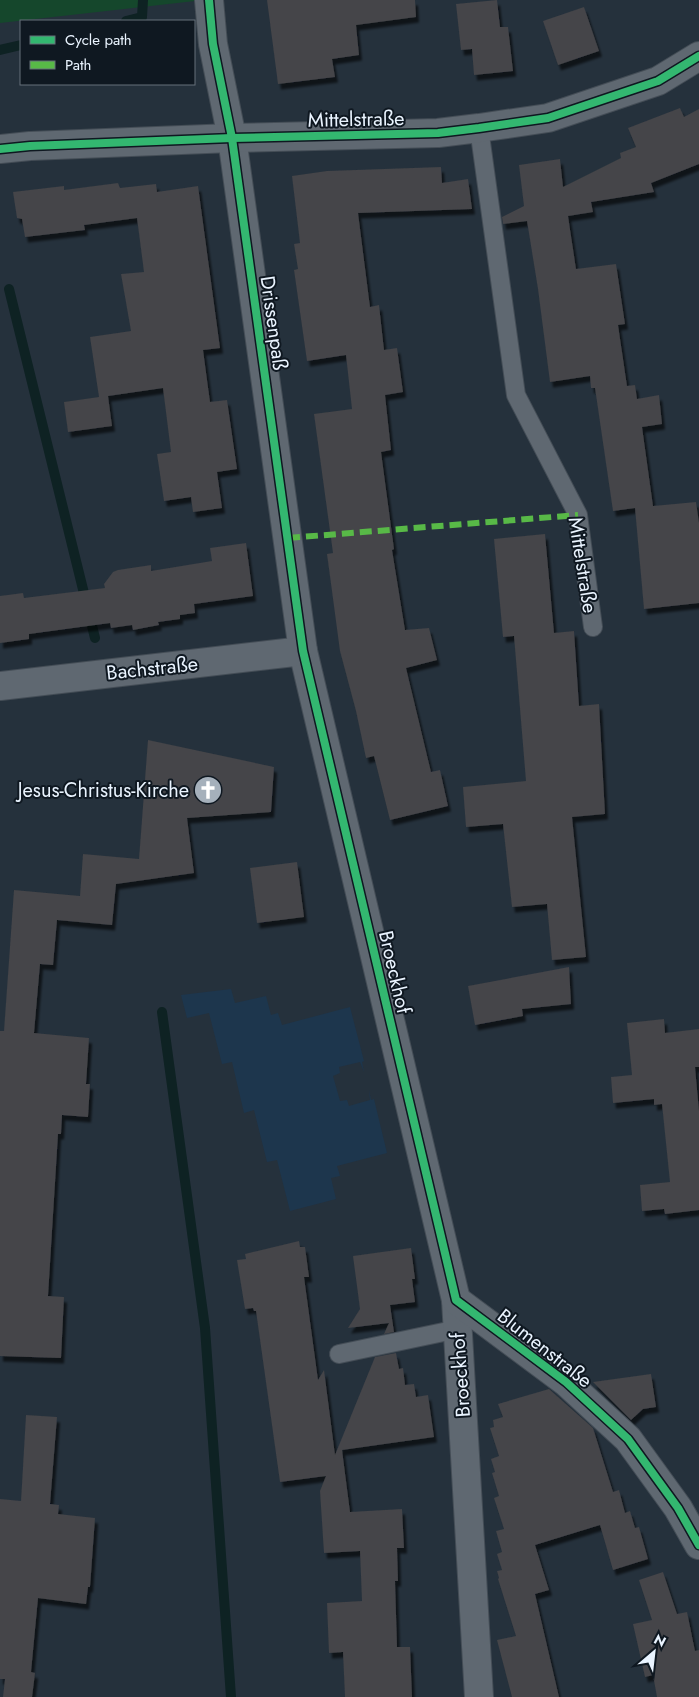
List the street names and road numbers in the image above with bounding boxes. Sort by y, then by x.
street label: Mittelstraße [307,104,405,135]
street label: Drissenpaß [253,274,294,372]
street label: Mittelstraße [561,515,604,615]
street label: Bachstraße [105,649,199,688]
street label: Broeckhof [371,928,418,1018]
street label: Blumenstraße [491,1302,598,1395]
street label: Broeckhof [443,1331,478,1418]

